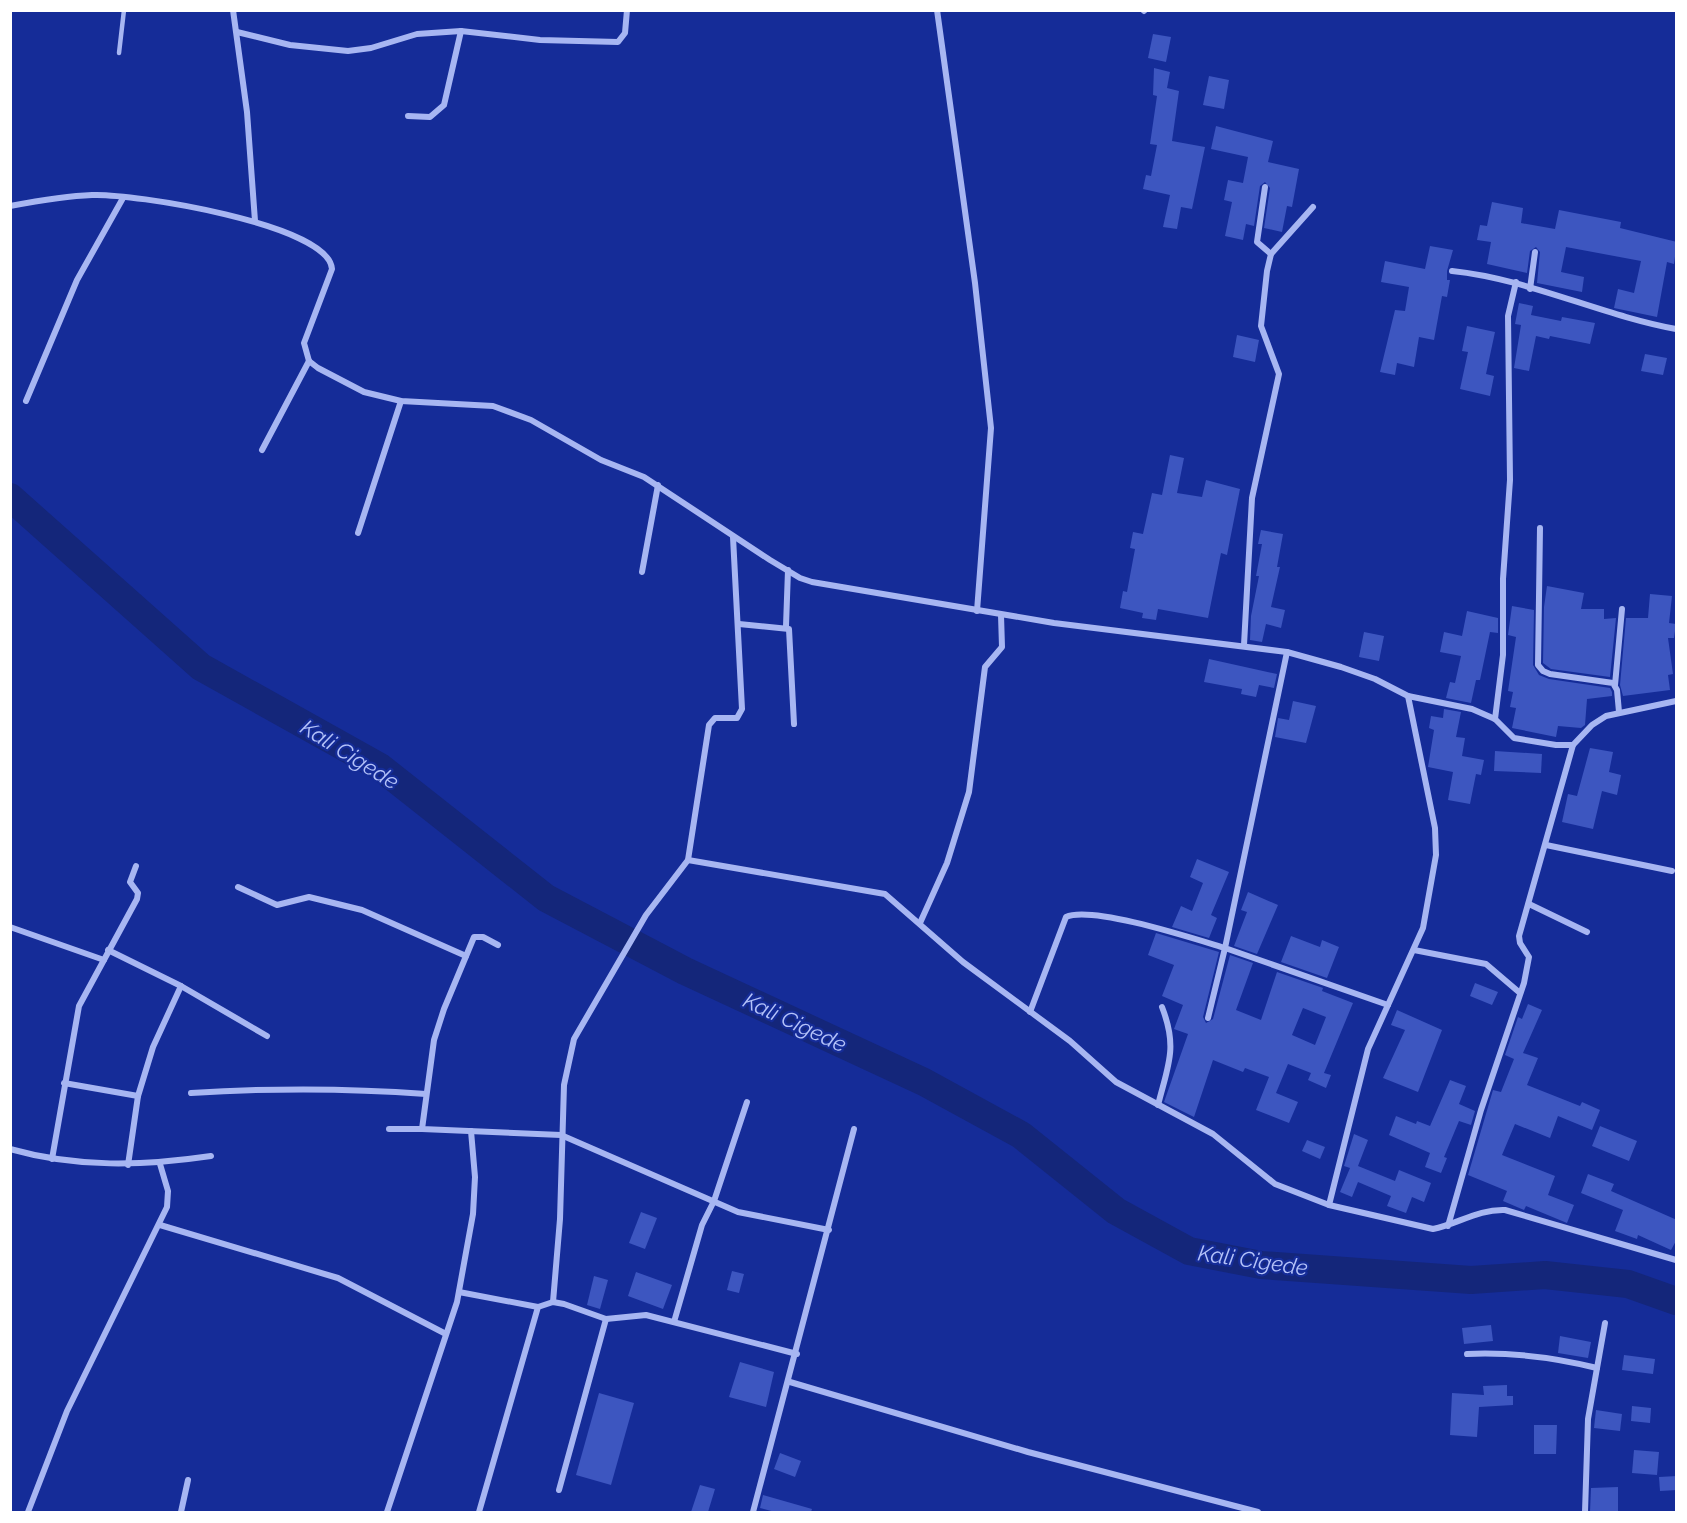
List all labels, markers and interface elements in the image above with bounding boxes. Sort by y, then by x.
water label: Kali Cigede [296,714,404,794]
water label: Kali Cigede [739,987,851,1057]
water label: Kali Cigede [1196,1239,1310,1281]

